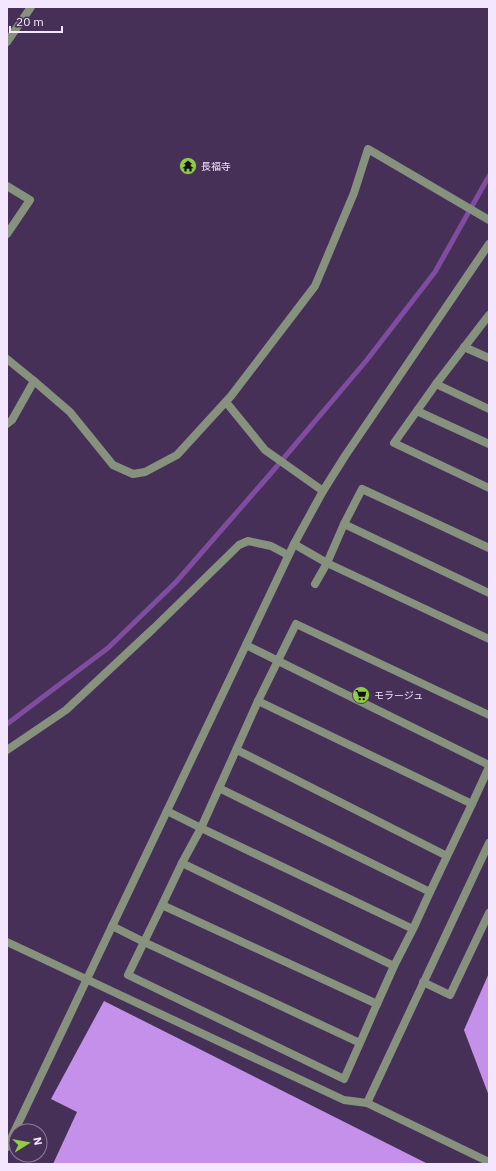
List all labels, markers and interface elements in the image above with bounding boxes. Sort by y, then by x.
scale bar [10,8,62,34]
text: 20 m [16,14,44,29]
temple icon: 長福寺 [178,156,198,176]
place label: 長福寺 [201,160,231,173]
supermarket icon: モラージュ [351,685,371,705]
place label: モラージュ [374,689,423,702]
north arrow [8,1123,48,1163]
text: N [30,1136,45,1146]

